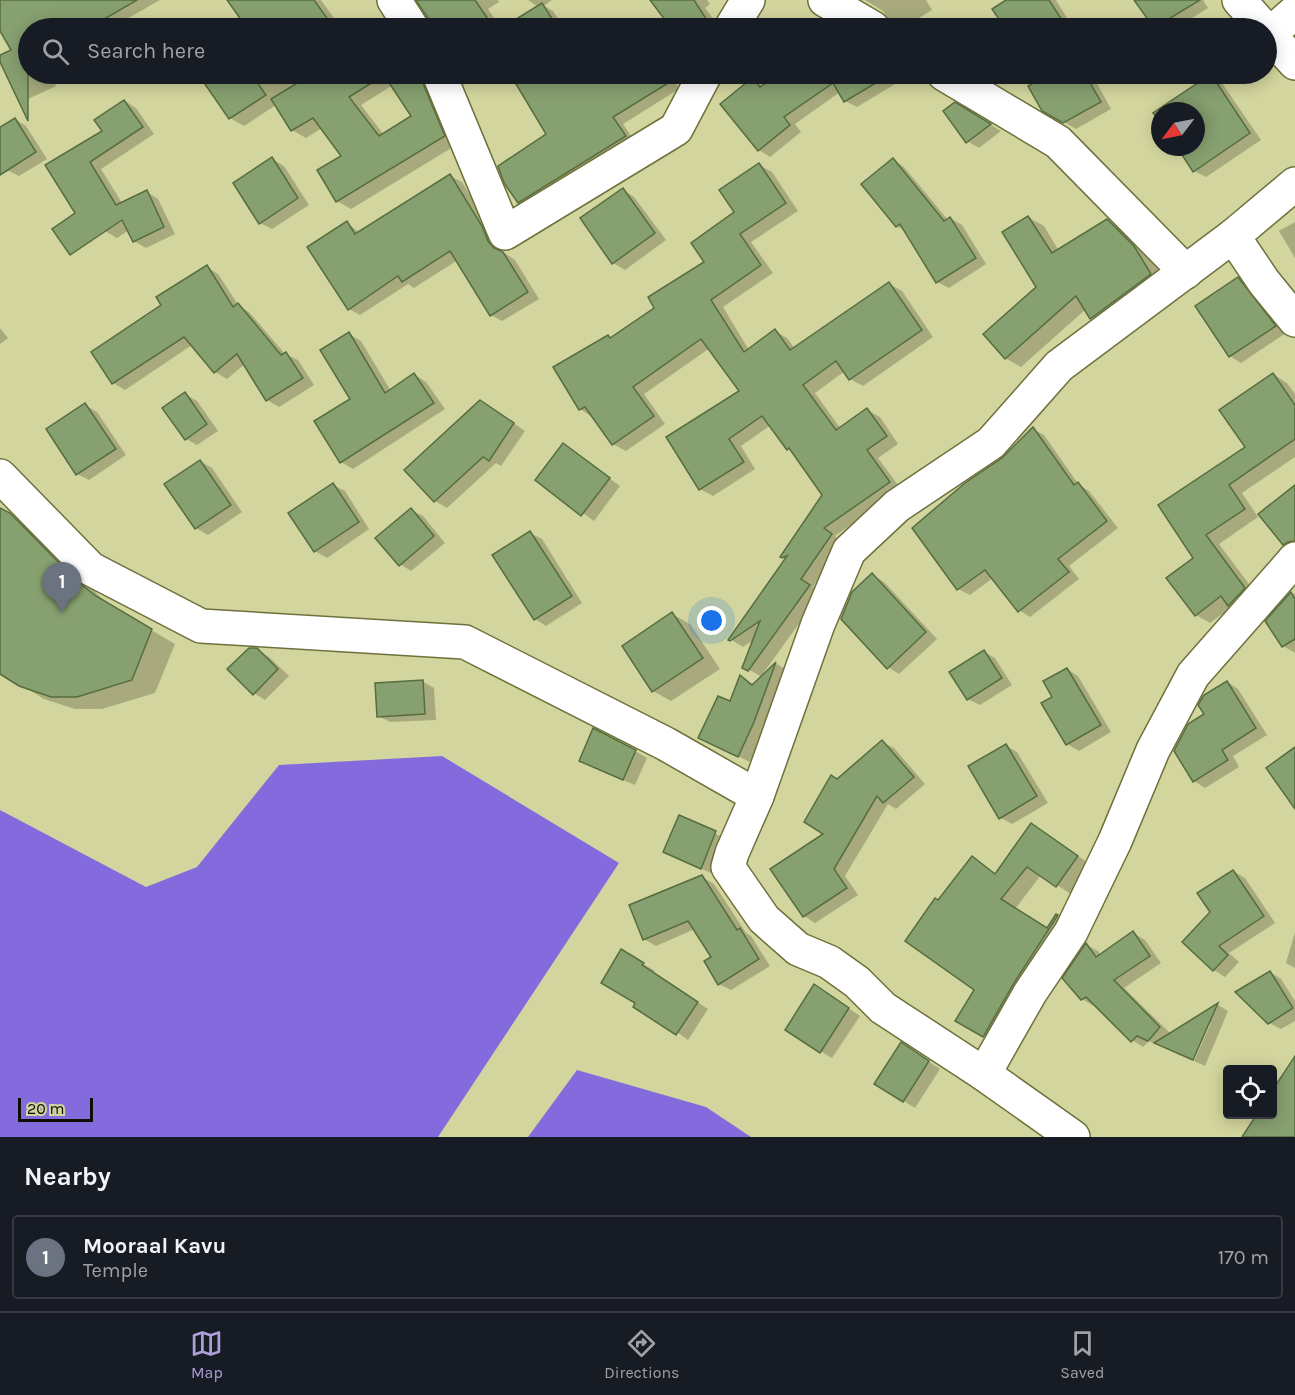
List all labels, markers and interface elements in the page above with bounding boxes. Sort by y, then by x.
search box [18,18,1277,84]
icon: search [39,35,72,68]
text: Search here [87,38,205,64]
north arrow [1151,102,1205,156]
pin: 1 [42,562,82,612]
your location [697,606,726,635]
map controls [1223,1065,1277,1119]
button: locate [1223,1065,1277,1119]
scale bar [18,1095,93,1122]
text: 20 m [27,1099,65,1118]
text: Nearby [24,1161,111,1192]
text: Mooraal Kavu [83,1233,226,1259]
text: 1 [42,1246,49,1269]
text: 170 m [1218,1246,1269,1269]
text: Temple [83,1259,148,1282]
tab: Map [190,1327,223,1382]
tab: Directions [604,1327,679,1382]
tab: Saved [1060,1327,1105,1382]

